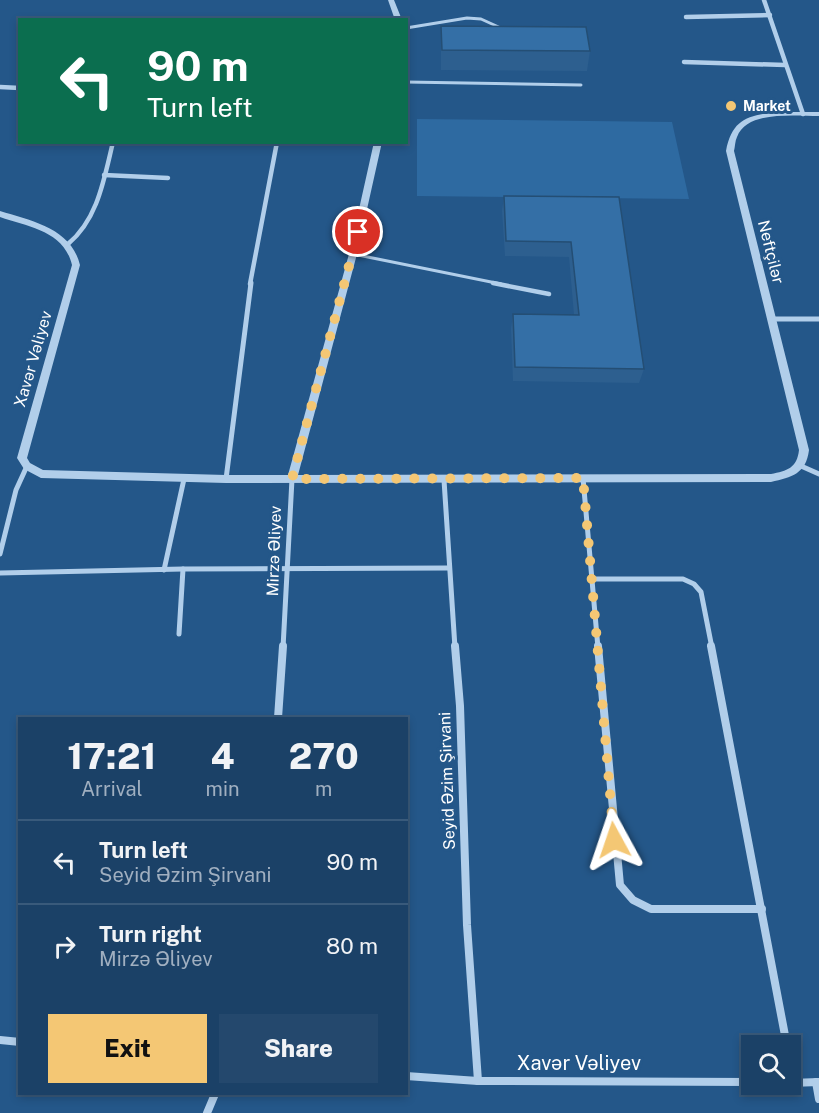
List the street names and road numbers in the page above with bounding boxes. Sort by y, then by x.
street label: Neftçilər [754,218,788,286]
street label: Xavər Vəliyev [10,309,56,409]
street label: Mirzə Əliyev [263,505,285,597]
street label: Seyid Əzim Şirvani [435,712,459,850]
street label: Xavər Vəliyev [517,1051,641,1075]

